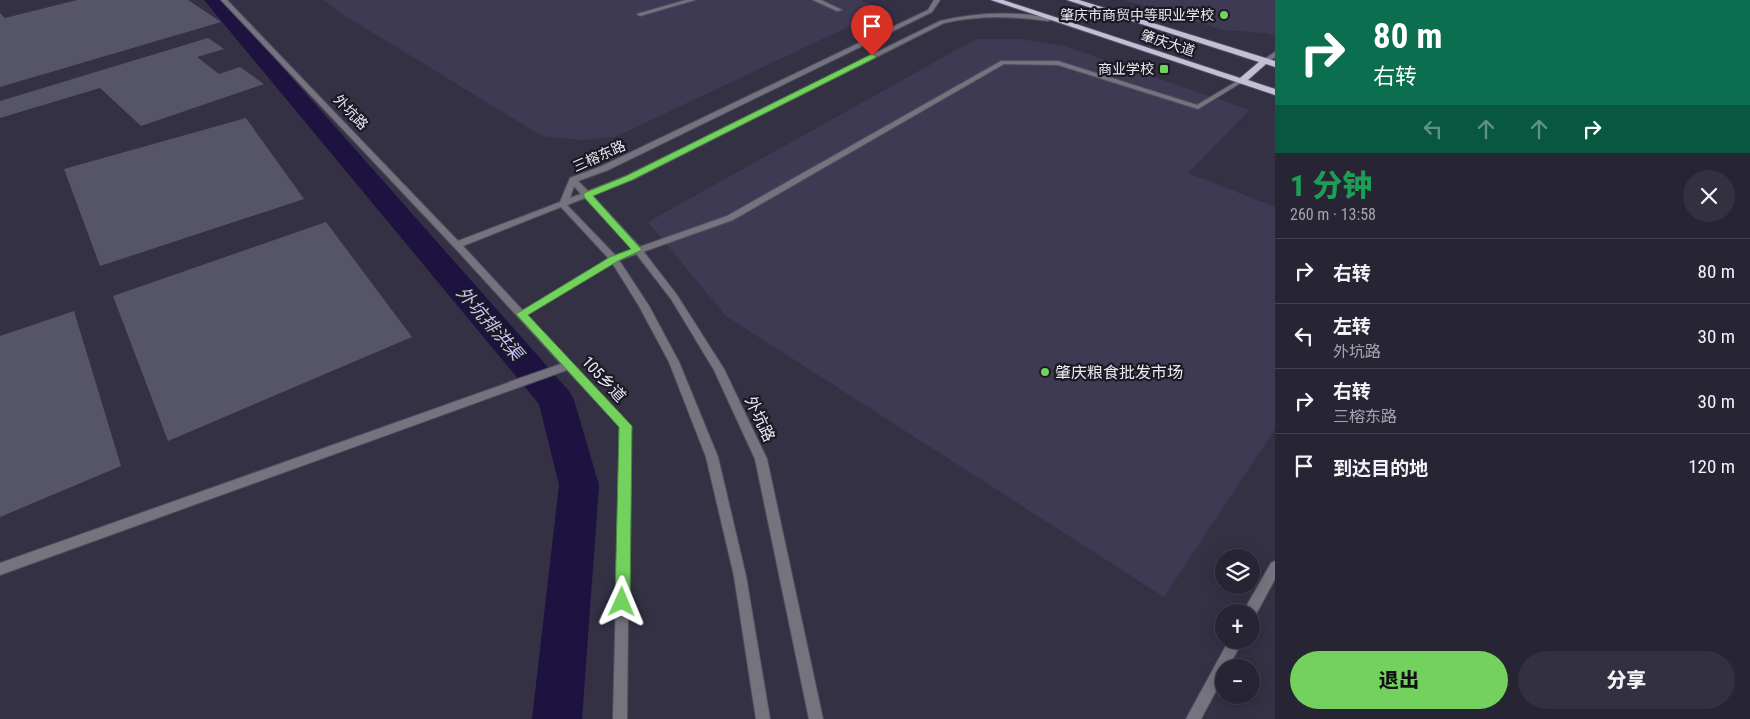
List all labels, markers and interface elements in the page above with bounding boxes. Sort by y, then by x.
pin [851,5,893,56]
place label: 肇庆市商贸中等职业学校 [1060,7,1214,23]
marker: 肇庆市商贸中等职业学校 [1218,9,1230,21]
icon: arrive [858,12,886,40]
text: 80 m [1373,16,1442,57]
icon: right [1290,20,1355,85]
street label: 肇庆大道 [1139,27,1197,59]
place label: 商业学校 [1098,61,1154,77]
marker: 商业学校 [1158,63,1170,75]
text: 右转 [1373,64,1417,89]
street label: 外坑路 [331,91,371,133]
icon: left [1419,115,1447,143]
icon: ahead [1472,115,1500,143]
icon: ahead [1525,115,1553,143]
icon: right [1578,115,1606,143]
street label: 三榕东路 [570,137,628,175]
text: 1 分钟 [1290,168,1372,203]
button: close [1683,170,1735,222]
text: 260 m · 13:58 [1290,205,1376,224]
icon: right [1290,257,1318,285]
text: 80 m [1698,260,1735,283]
text: 右转 [1333,262,1371,285]
water label: 外坑排洪渠 [453,282,529,366]
text: 左转 [1333,315,1371,338]
icon: left [1290,322,1318,350]
text: 30 m [1698,325,1735,348]
text: 外坑路 [1333,342,1381,361]
street label: 105乡道 [578,352,630,406]
place label: 肇庆粮食批发市场 [1055,363,1183,382]
marker: 肇庆粮食批发市场 [1039,366,1051,378]
text: 右转 [1333,380,1371,403]
icon: right [1290,387,1318,415]
text: 30 m [1698,390,1735,413]
street label: 外坑路 [741,393,779,445]
text: 三榕东路 [1333,407,1397,426]
icon: arrive [1290,452,1318,480]
text: 120 m [1688,455,1735,478]
text: 到达目的地 [1333,457,1428,480]
map controls [1215,549,1260,704]
button: layers [1215,549,1260,594]
position arrow [595,575,647,627]
button: + [1215,604,1260,649]
button: 退出 [1290,651,1508,709]
button: 分享 [1518,651,1735,709]
button: − [1215,659,1260,704]

